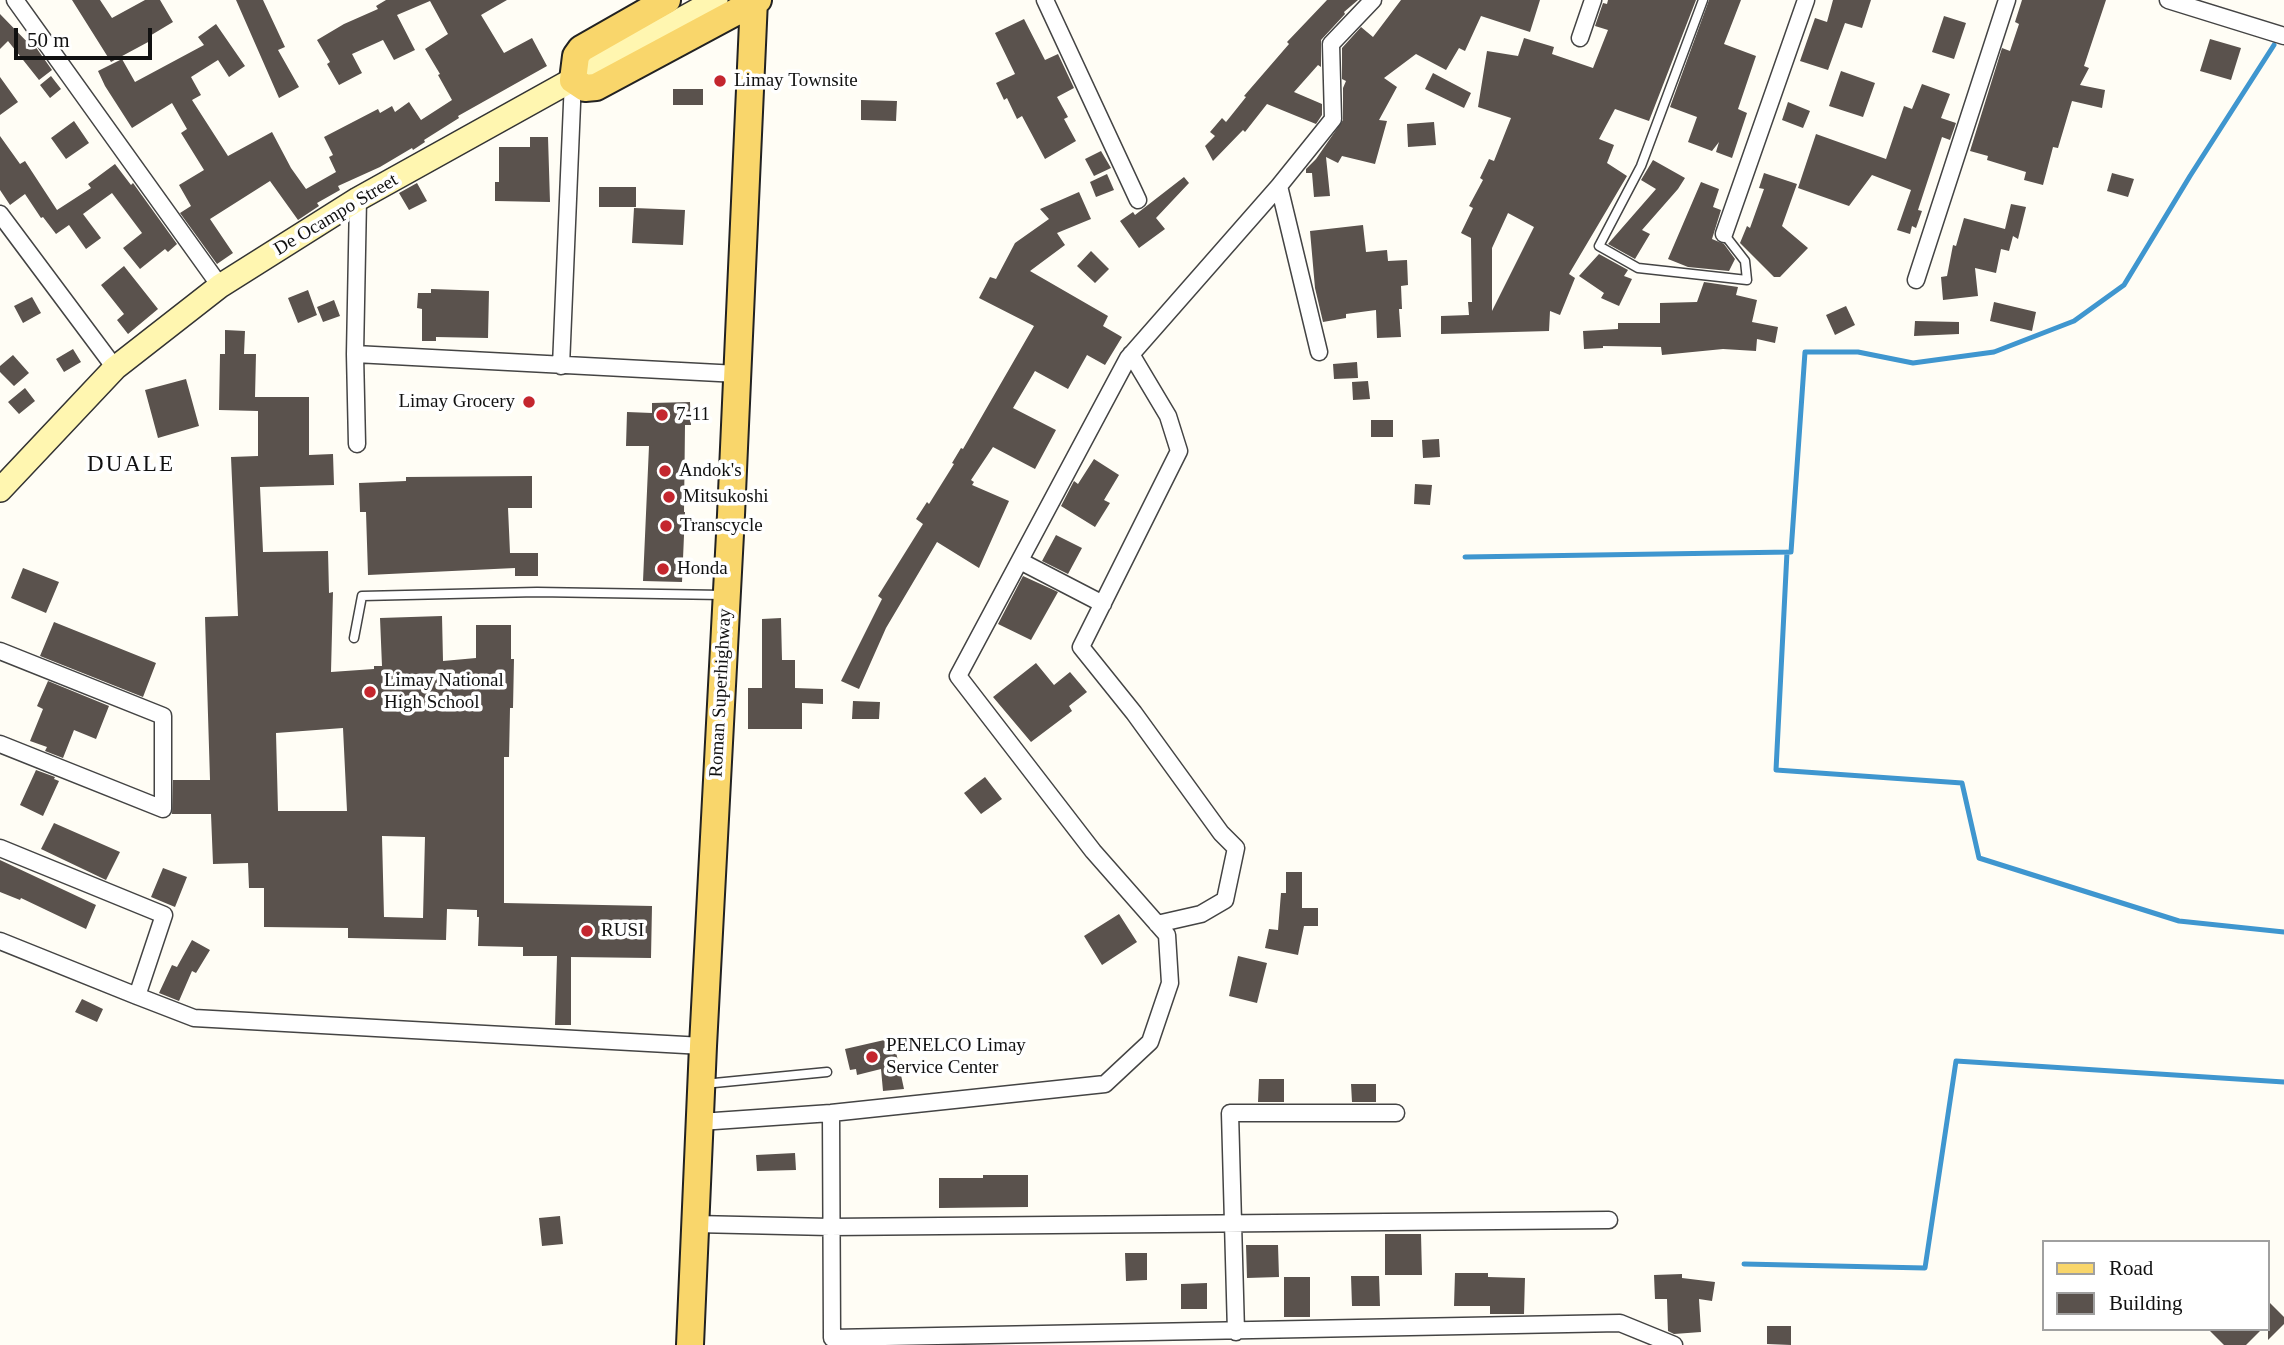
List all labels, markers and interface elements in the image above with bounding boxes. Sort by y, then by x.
scale bar [18,14,156,58]
text: 50 m [27,28,70,52]
place label: Limay Townsite [734,70,858,92]
marker: Limay Townsite [712,73,728,89]
street label: De Ocampo Street [270,169,402,261]
place label: Limay Grocery [398,391,515,413]
marker: Limay Grocery [521,394,537,410]
place label: 7-11 [676,404,710,426]
marker: 7-11 [654,407,670,423]
district label: DUALE [88,451,174,479]
place label: Andok's [679,460,742,482]
marker: Andok's [657,463,673,479]
place label: Mitsukoshi [683,486,769,508]
marker: Mitsukoshi [661,489,677,505]
place label: Transcycle [680,515,763,537]
marker: Transcycle [658,518,674,534]
place label: Honda [677,558,728,580]
marker: Honda [655,561,671,577]
street label: Roman Superhighway [705,608,737,778]
place label: Limay National High School [384,670,504,714]
marker: Limay National High School [362,684,378,700]
place label: RUSI [601,920,644,942]
marker: RUSI [579,923,595,939]
place label: PENELCO Limay Service Center [886,1035,1026,1079]
marker: PENELCO Limay Service Center [864,1049,880,1065]
legend [2042,1240,2270,1331]
text: Road [2109,1256,2153,1280]
text: Building [2109,1291,2183,1315]

